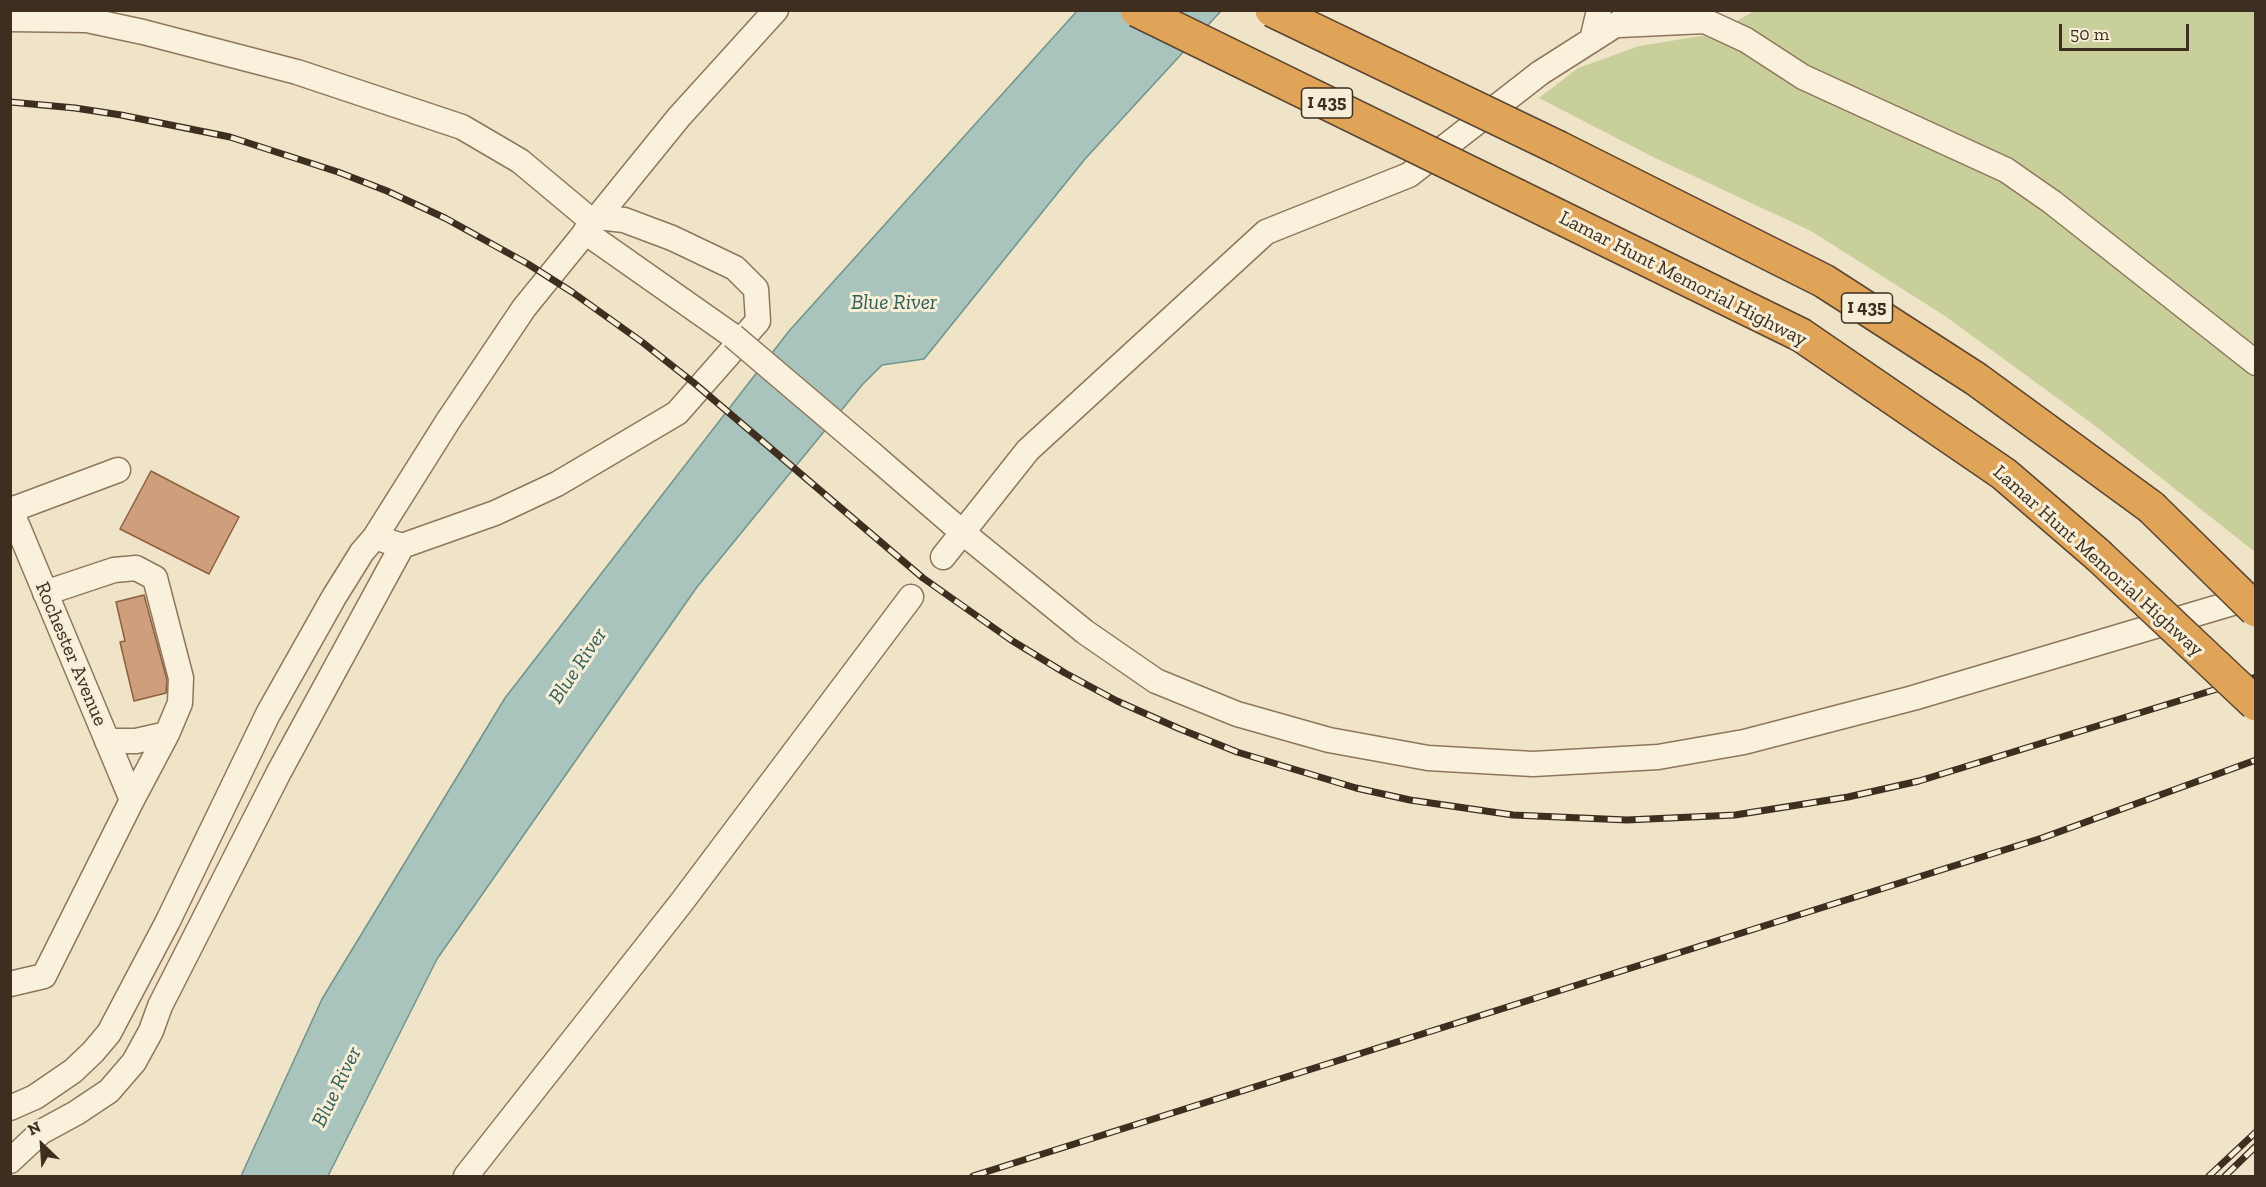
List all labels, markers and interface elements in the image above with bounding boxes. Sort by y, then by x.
scale bar [2062,12,2192,50]
text: 50 m [2070,23,2109,45]
road number: I 435 [1302,88,1352,118]
street label: Lamar Hunt Memorial Highway [1555,206,1811,352]
water label: Blue River [851,290,937,316]
road number: I 435 [1842,293,1892,323]
street label: Lamar Hunt Memorial Highway [1988,460,2208,662]
street label: Rochester Avenue [30,578,112,730]
water label: Blue River [543,623,613,709]
water label: Blue River [307,1043,367,1131]
north arrow [12,1115,72,1175]
text: N [25,1117,44,1139]

